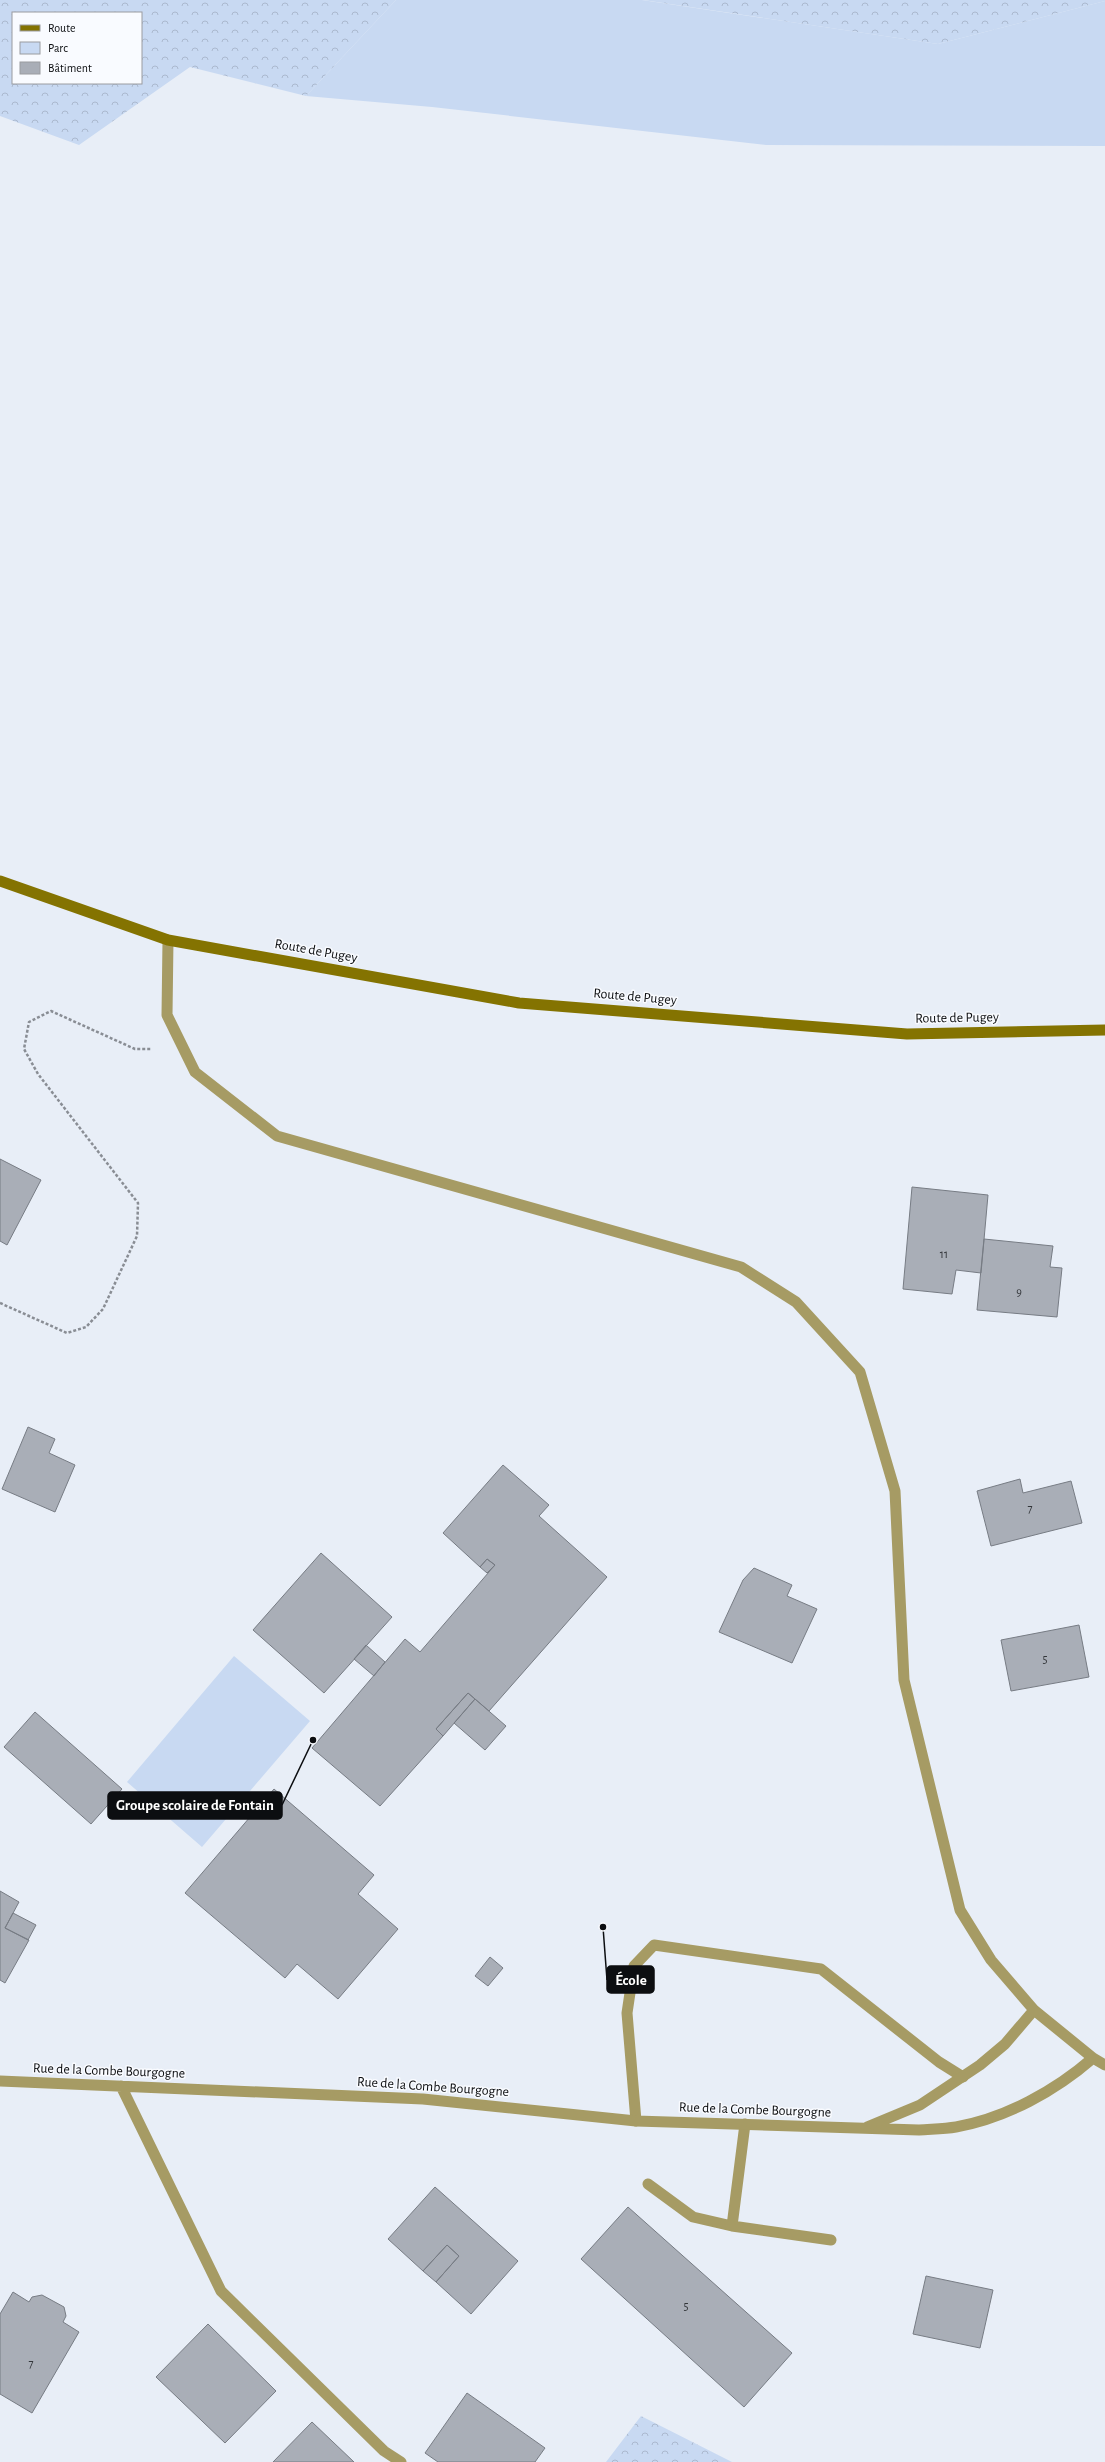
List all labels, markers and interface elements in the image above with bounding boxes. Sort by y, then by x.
legend [12,12,142,84]
text: Route [48,22,75,34]
text: Parc [48,42,68,54]
text: Bâtiment [48,62,92,74]
street label: Route de Pugey [274,937,358,965]
street label: Route de Pugey [593,986,677,1008]
street label: Route de Pugey [915,1010,999,1026]
house number: 11 [940,1248,948,1260]
house number: 9 [1016,1286,1022,1298]
house number: 7 [1027,1502,1033,1514]
house number: 5 [1042,1653,1048,1665]
callout: Groupe scolaire de Fontain [108,1792,282,1819]
text: Groupe scolaire de Fontain [116,1798,274,1813]
callout: École [607,1966,654,1993]
text: École [615,1971,647,1988]
street label: Rue de la Combe Bourgogne [33,2061,185,2081]
street label: Rue de la Combe Bourgogne [356,2075,510,2099]
street label: Rue de la Combe Bourgogne [679,2100,831,2120]
house number: 5 [683,2300,689,2312]
house number: 7 [28,2357,34,2369]

